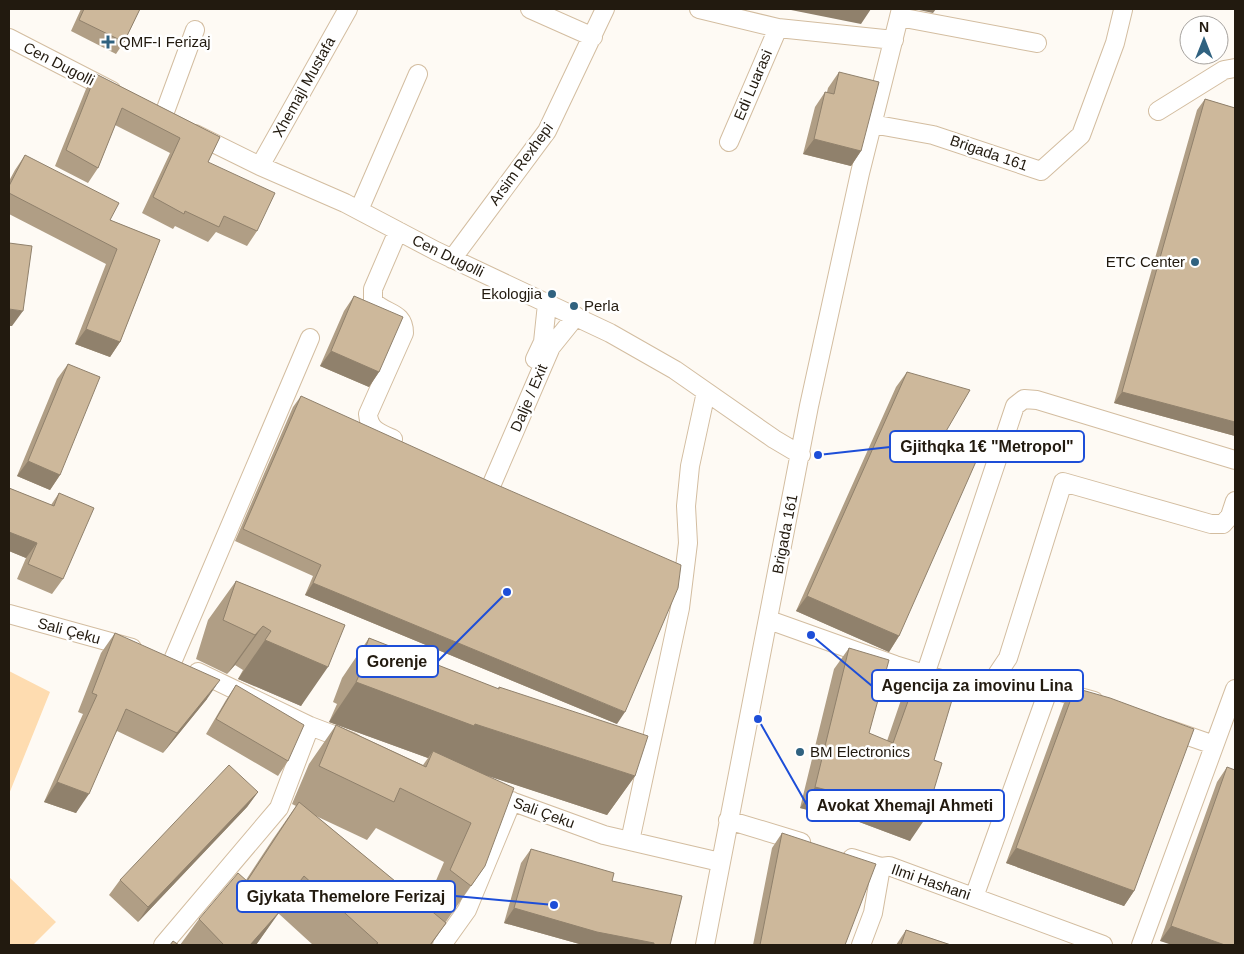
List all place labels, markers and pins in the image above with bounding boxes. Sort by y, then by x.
place label: QMF-I Ferizaj [119,33,211,50]
marker: QMF-I Ferizaj [101,35,115,49]
place label: ETC Center [1106,253,1185,270]
marker: ETC Center [1189,256,1201,268]
place label: Ekologjia [481,285,543,302]
marker: Ekologjia [546,288,558,300]
place label: Perla [584,297,620,314]
marker: Perla [568,300,580,312]
callout: Gjithqka 1€ "Metropol" [890,431,1084,462]
callout: Gorenje [357,646,438,677]
callout: Agencija za imovinu Lina [872,670,1083,701]
place label: BM Electronics [810,743,910,760]
marker: BM Electronics [794,746,806,758]
callout: Avokat Xhemajl Ahmeti [807,790,1004,821]
callout: Gjykata Themelore Ferizaj [237,881,455,912]

